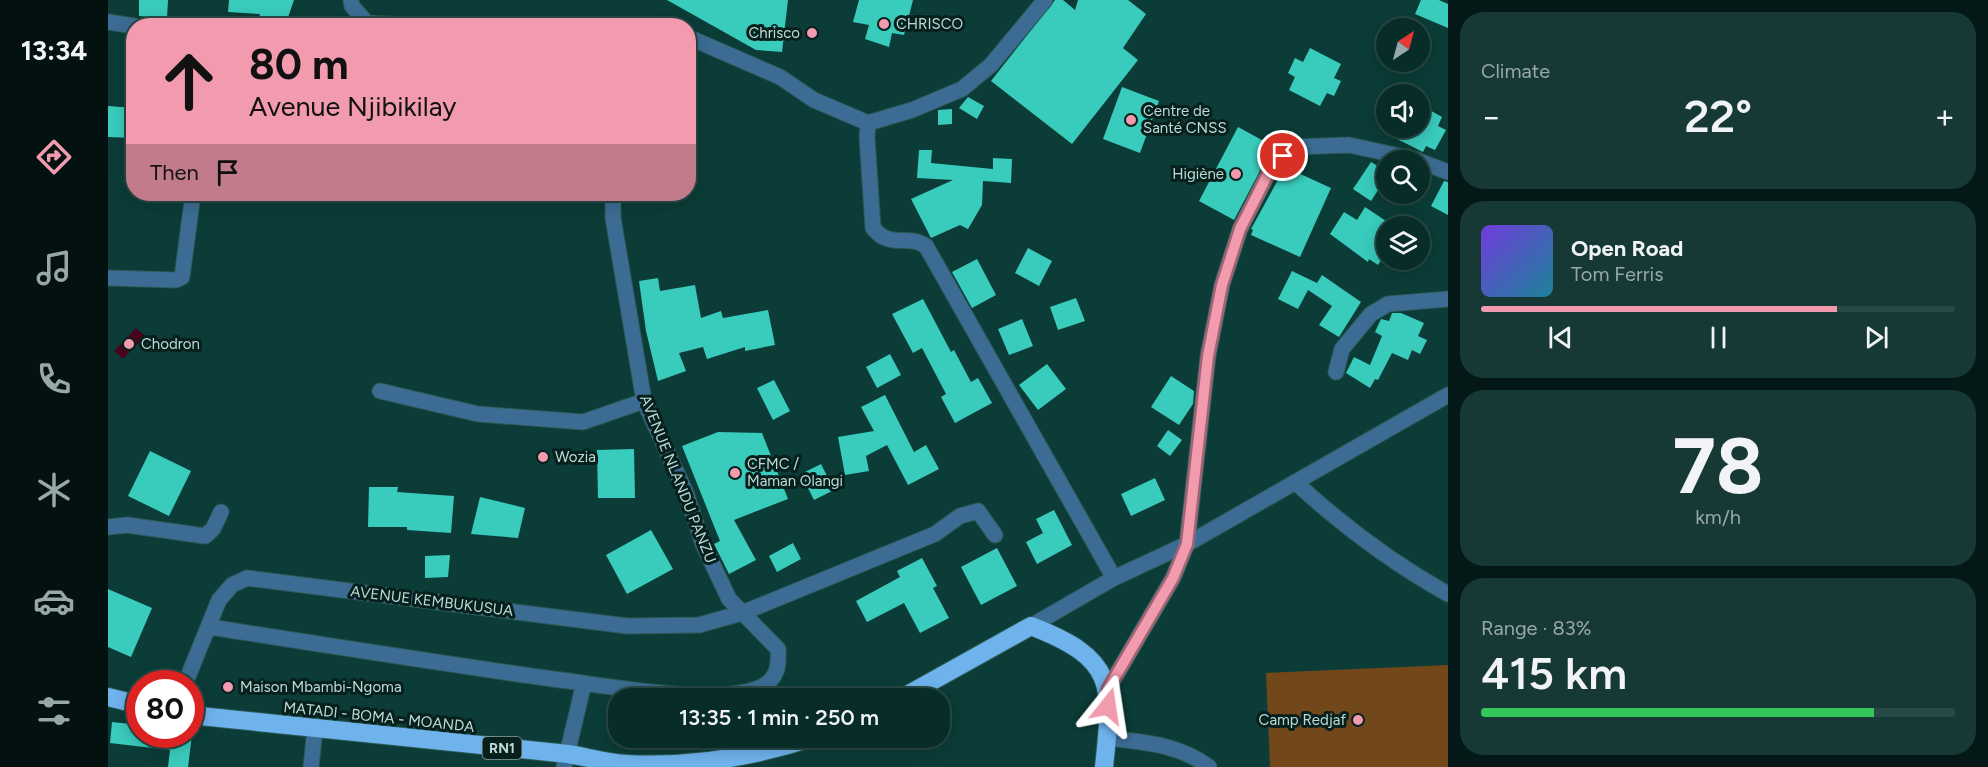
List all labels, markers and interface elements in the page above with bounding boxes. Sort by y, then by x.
place label: CHRISCO [896,15,963,33]
marker: CHRISCO [877,17,891,31]
north arrow [1376,18,1430,72]
map controls [1376,18,1430,270]
place label: Chrisco [748,24,800,42]
marker: Chrisco [805,26,819,40]
text: 13:34 [21,34,87,67]
text: 80 m [249,39,349,90]
icon: ahead [150,42,228,120]
text: Climate [1481,59,1550,83]
button: sound [1376,84,1430,138]
text: 22° [1684,89,1752,143]
text: Avenue Njibikilay [249,90,457,123]
text: − [1481,97,1502,136]
text: + [1934,97,1955,136]
place label: Centre de Santé CNSS [1143,102,1227,137]
marker: Centre de Santé CNSS [1124,113,1138,127]
pin [1257,130,1308,181]
icon: directions [33,136,75,178]
icon: arrive [1266,139,1299,172]
button: search [1376,150,1430,204]
icon: arrive [211,156,244,189]
text: Then [150,159,199,186]
place label: Higiène [1172,165,1224,183]
marker: Higiène [1229,167,1243,181]
button: layers [1376,216,1430,270]
text: Open Road [1571,235,1683,262]
icon: music [33,247,75,289]
text: Tom Ferris [1571,262,1664,286]
icon: previous [1544,321,1577,354]
icon: pause [1702,321,1735,354]
icon: next [1860,321,1893,354]
place label: Chodron [141,335,200,353]
marker: Chodron [122,337,136,351]
icon: phone [33,358,75,400]
street label: AVENUE NLANDU PANZU [636,392,720,566]
text: 78 [1672,419,1764,513]
place label: Wozia [555,448,596,466]
marker: Wozia [536,450,550,464]
place label: CFMC / Maman Olangi [747,455,843,490]
marker: CFMC / Maman Olangi [728,466,742,480]
icon: climate [33,469,75,511]
text: km/h [1695,505,1741,529]
icon: car [33,580,75,622]
street label: AVENUE KEMBUKUSUA [350,582,514,620]
text: Range · 83% [1481,616,1591,640]
text: 415 km [1481,646,1627,700]
speed limit sign: 80 [126,670,204,748]
position arrow [1076,674,1140,738]
place label: Maison Mbambi-Ngoma [240,678,402,696]
marker: Maison Mbambi-Ngoma [221,680,235,694]
icon: filters [33,690,75,732]
street label: MATADI - BOMA - MOANDA [283,698,475,736]
text: 13:35 · 1 min · 250 m [679,704,879,731]
place label: Camp Redjaf [1259,711,1346,729]
marker: Camp Redjaf [1351,713,1365,727]
road number: RN1 [482,737,522,759]

